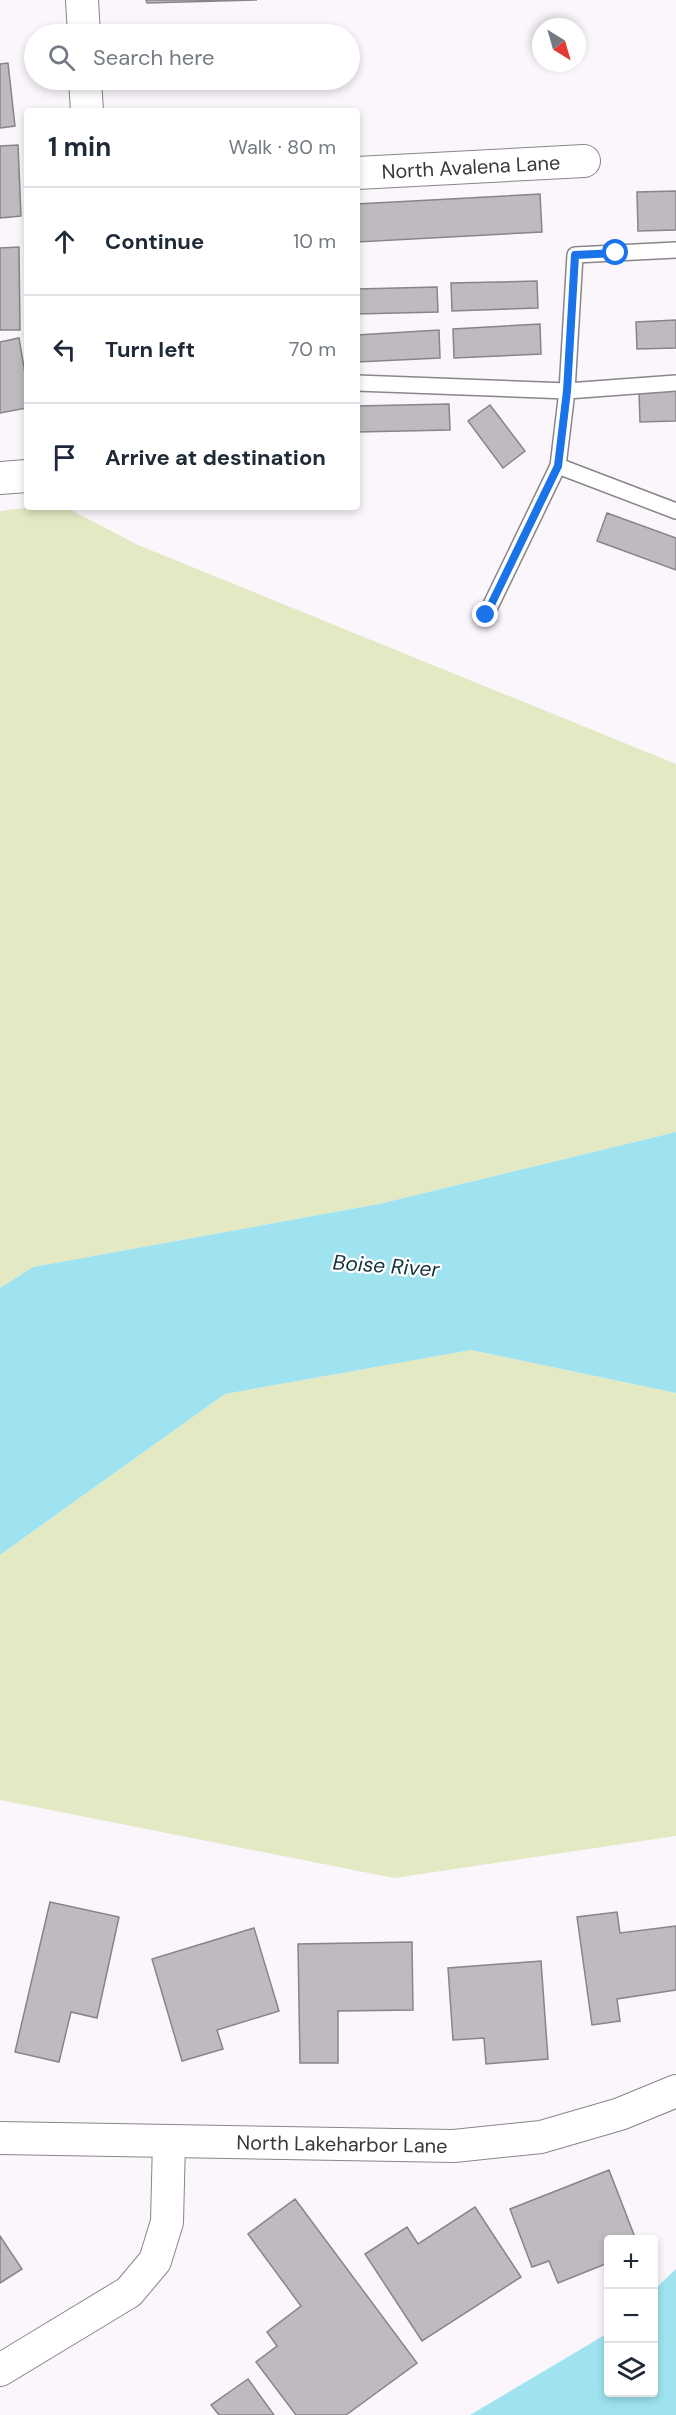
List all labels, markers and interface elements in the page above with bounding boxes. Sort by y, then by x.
north arrow [532,18,586,72]
search box [24,24,360,90]
icon: search [45,41,78,74]
text: Search here [93,43,214,72]
text: 1 min [48,130,111,164]
text: Walk · 80 m [229,134,336,160]
street label: North Avalena Lane [381,149,561,185]
icon: ahead [48,225,81,258]
text: Continue [105,227,204,256]
text: 10 m [293,228,336,254]
route start [602,239,628,265]
icon: left [48,333,81,366]
text: Turn left [105,335,195,364]
text: 70 m [289,336,336,362]
icon: arrive [48,441,81,474]
text: Arrive at destination [105,443,326,472]
route end [472,601,498,627]
water label: Boise River [332,1248,441,1284]
street label: North Lakeharbor Lane [236,2129,448,2159]
map controls [604,2235,658,2397]
button: + [604,2235,658,2289]
button: − [604,2289,658,2343]
button: layers [604,2343,658,2397]

